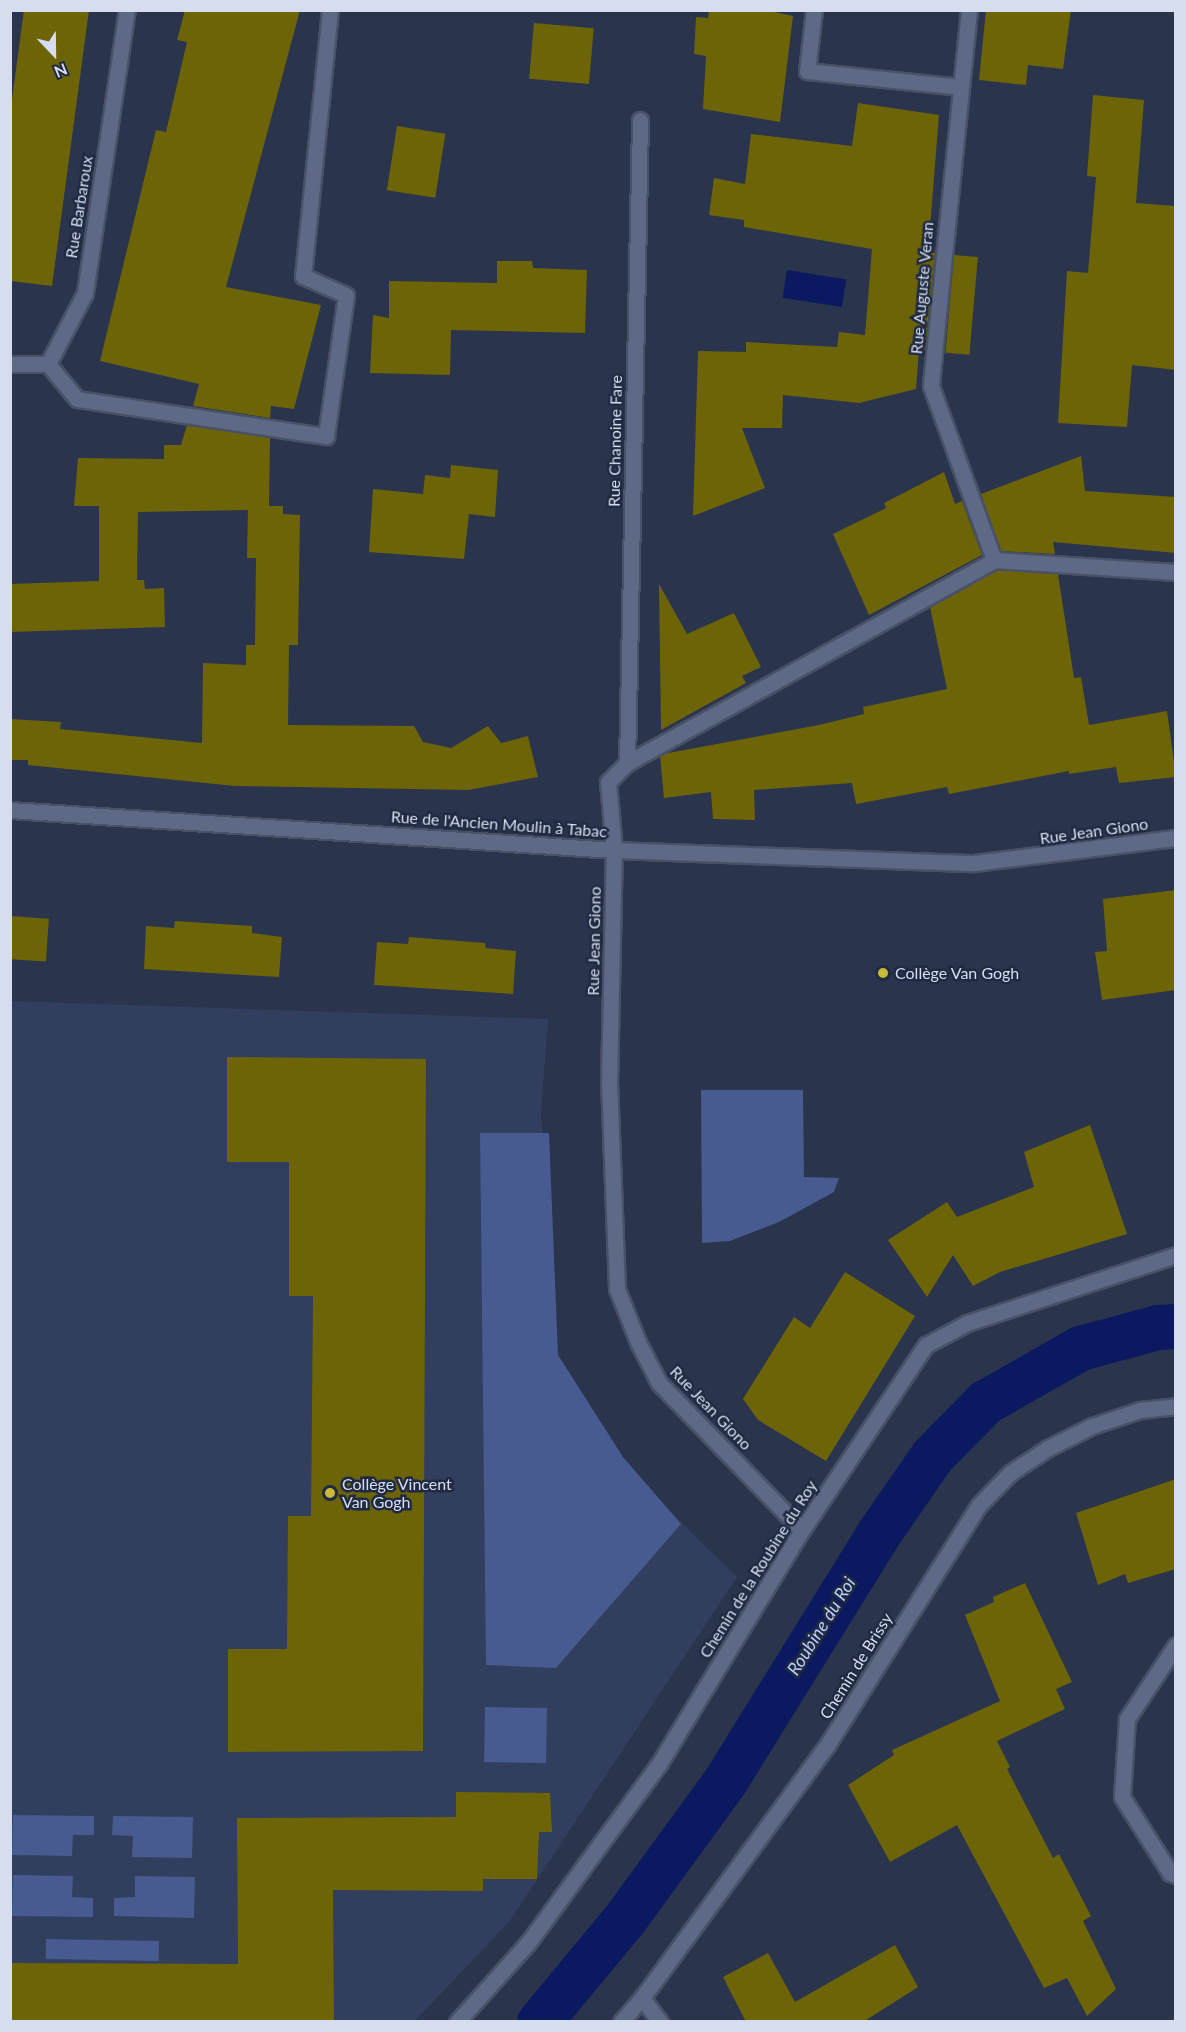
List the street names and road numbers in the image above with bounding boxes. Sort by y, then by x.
street label: Rue Barbaroux [61,154,97,260]
street label: Rue Auguste Veran [907,221,937,355]
street label: Rue Chanoine Fare [604,375,626,507]
street label: Rue de l'Ancien Moulin à Tabac [390,807,608,841]
street label: Rue Jean Giono [1038,814,1150,848]
street label: Rue Jean Giono [583,886,605,996]
street label: Rue Jean Giono [666,1362,756,1454]
street label: Chemin de la Roubine du Roy [695,1477,821,1661]
street label: Chemin de Brissy [816,1609,896,1723]

